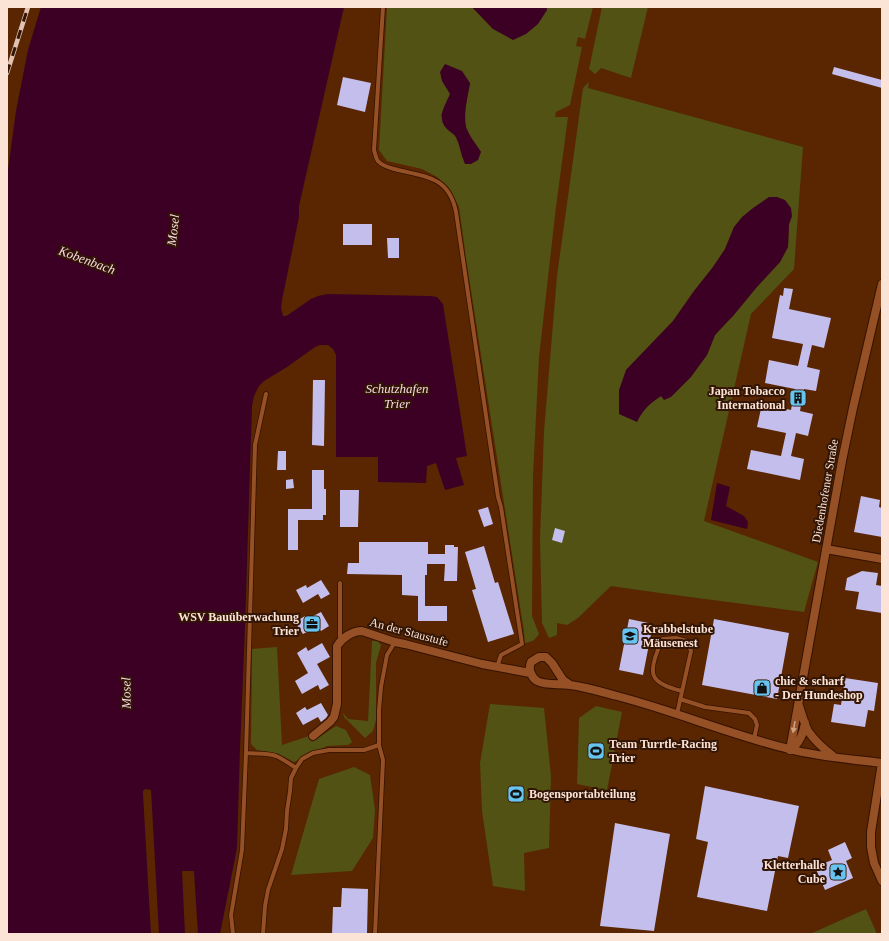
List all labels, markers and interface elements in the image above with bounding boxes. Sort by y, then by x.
water label: Mosel [164,213,182,248]
water label: Kobenbach [56,242,117,277]
water label: Schutzhafen Trier [366,381,428,411]
place label: Japan Tobacco International [709,384,786,412]
building icon: Japan Tobacco International [788,388,808,408]
street label: Diedenhofener Straße [809,438,841,544]
place label: WSV Bauüberwachung Trier [178,610,300,638]
office icon: WSV Bauüberwachung Trier [302,614,322,634]
street label: An der Staustufe [368,615,450,649]
place label: Krabbelstube Mäusenest [643,622,714,650]
school or university icon: Krabbelstube Mäusenest [620,626,640,646]
place label: chic & scharf - Der Hundeshop [775,674,863,702]
water label: Mosel [118,677,134,710]
shop icon: chic & scharf - Der Hundeshop [752,678,772,698]
one-way arrow [791,721,797,733]
place label: Team Turrtle-Racing Trier [609,737,717,765]
sports icon: Team Turrtle-Racing Trier [586,741,606,761]
sports icon: Bogensportabteilung [506,784,526,804]
place label: Bogensportabteilung [529,787,636,801]
place label: Kletterhalle Cube [764,858,826,886]
place icon: Kletterhalle Cube [828,862,848,882]

